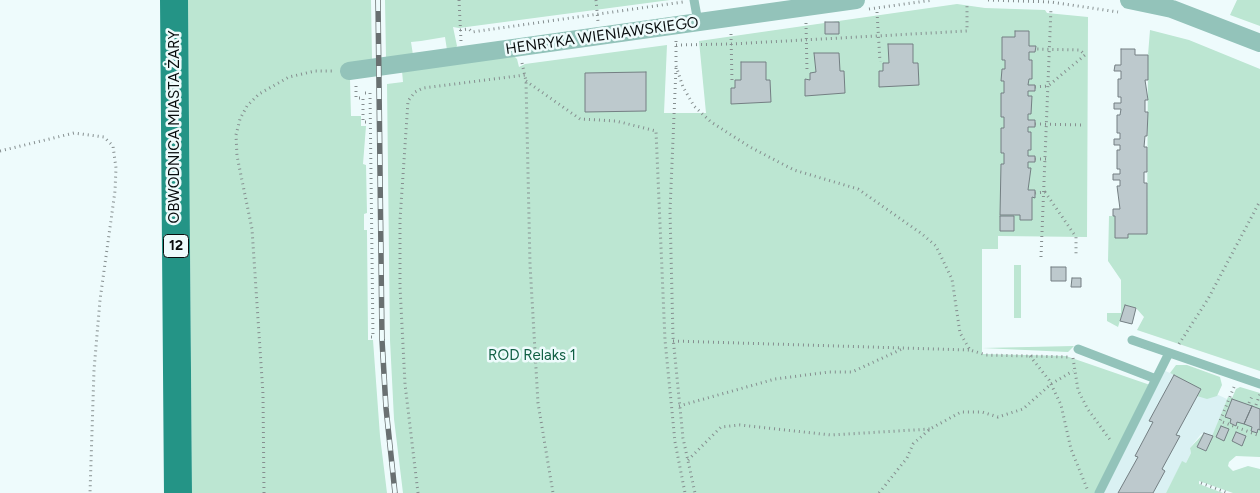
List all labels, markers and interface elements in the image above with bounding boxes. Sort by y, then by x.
street label: HENRYKA WIENIAWSKIEGO [504,14,700,58]
street label: OBWODNICA MIASTA ŻARY [166,31,184,223]
road number: 12 [164,235,188,258]
park label: ROD Relaks 1 [488,347,576,365]

